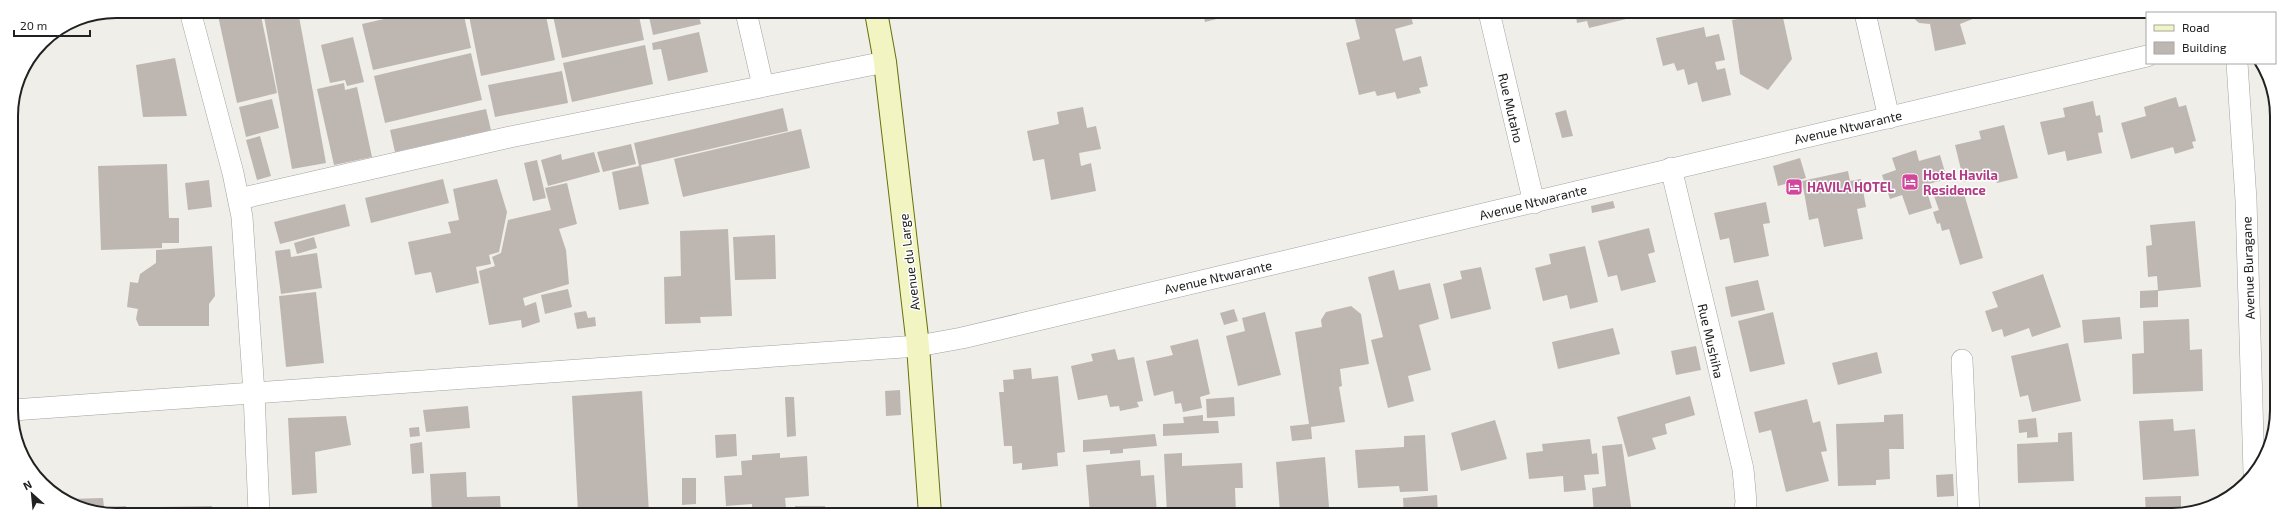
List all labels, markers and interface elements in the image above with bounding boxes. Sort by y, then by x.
scale bar [14,12,90,38]
legend [2146,12,2276,64]
text: 20 m [20,18,47,32]
text: Road [2182,20,2210,34]
text: Building [2182,40,2227,54]
street label: Rue Mutaho [1495,72,1527,144]
street label: Avenue Ntwarante [1792,107,1904,147]
place label: Hotel Havila Residence [1923,167,1998,198]
hotel icon: Hotel Havila Residence [1900,172,1920,192]
hotel icon: HAVILA HOTEL [1784,177,1804,197]
place label: HAVILA HOTEL [1807,179,1894,195]
street label: Avenue Ntwarante [1478,181,1588,223]
street label: Avenue du Large [895,213,923,311]
street label: Avenue Buragane [2238,216,2258,320]
street label: Avenue Ntwarante [1162,257,1274,297]
street label: Rue Mushiha [1695,302,1727,380]
north arrow [12,474,52,514]
text: N [21,477,34,492]

